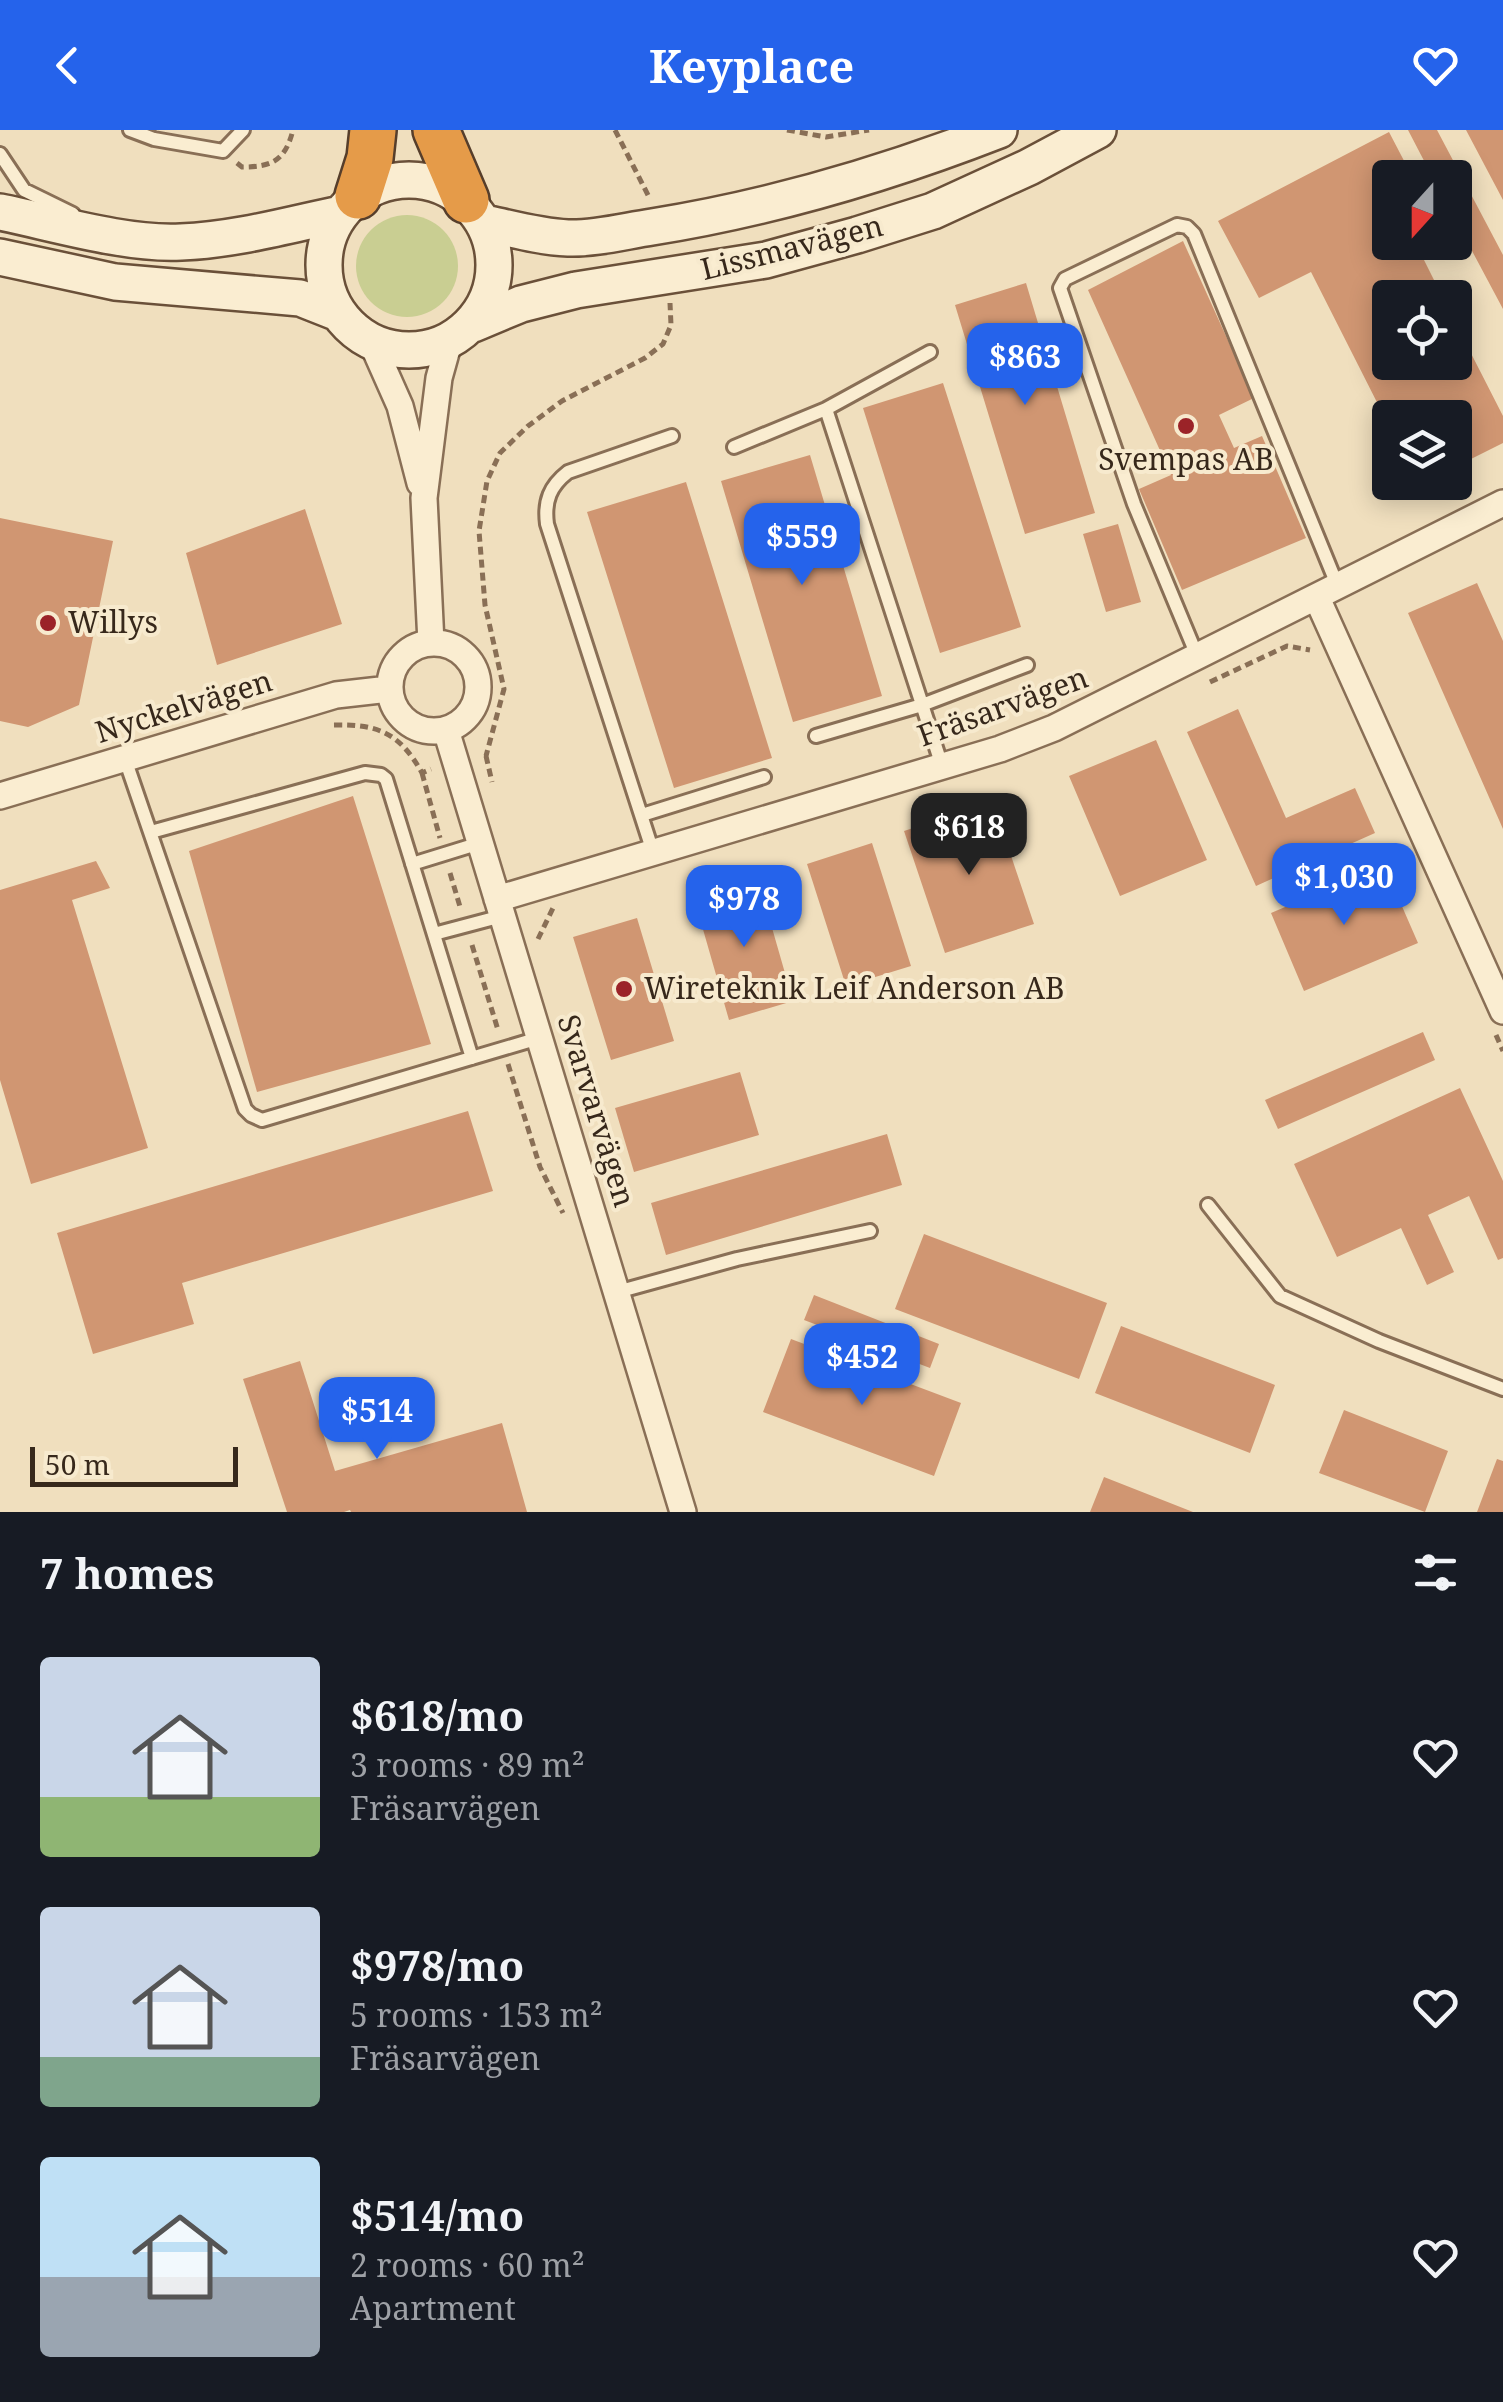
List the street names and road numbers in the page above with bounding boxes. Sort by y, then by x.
street label: Lissmavägen [696,204,887,289]
street label: Fräsarvägen [912,656,1093,755]
street label: Nyckelvägen [90,659,277,752]
street label: Svarvarvägen [549,1009,646,1212]

